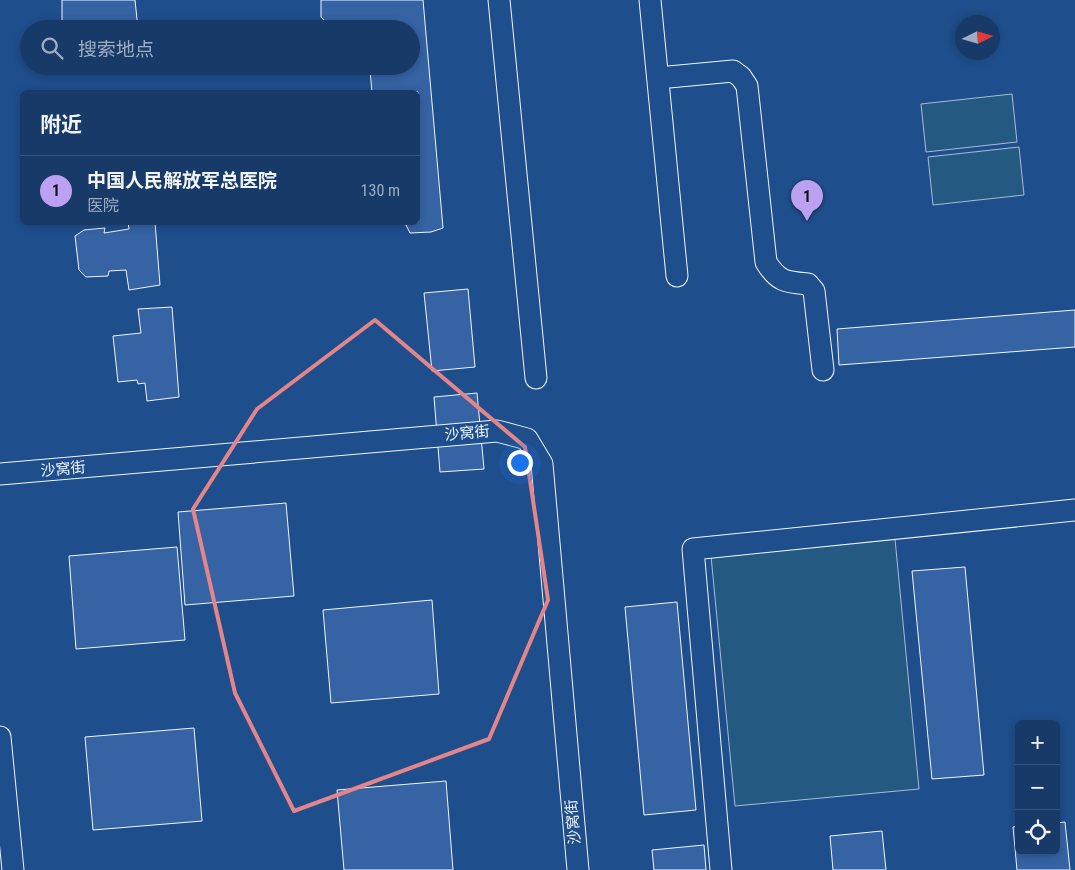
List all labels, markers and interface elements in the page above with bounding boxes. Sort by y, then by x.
north arrow [955,15,1000,60]
search box [20,20,420,75]
icon: search [38,34,66,62]
text: 搜索地点 [78,38,154,61]
text: 附近 [40,113,82,137]
text: 中国人民解放军总医院 [87,169,277,192]
pin: 1 [791,180,823,221]
text: 1 [52,181,60,200]
text: 130 m [361,181,400,200]
text: 医院 [87,196,119,215]
street label: 沙窝街 [444,422,490,444]
your location [507,450,533,476]
street label: 沙窝街 [40,458,86,480]
map controls [1015,720,1060,855]
button: + [1015,720,1060,765]
button: − [1015,765,1060,810]
street label: 沙窝街 [562,799,584,845]
button: locate [1015,810,1060,855]

